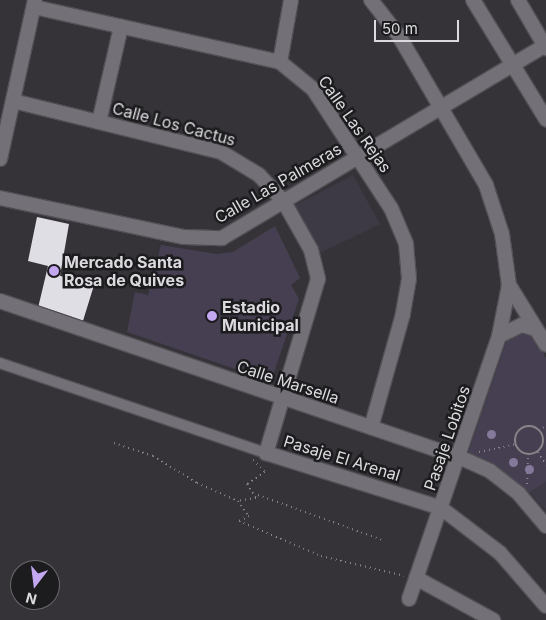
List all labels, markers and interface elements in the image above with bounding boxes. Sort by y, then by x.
scale bar [376,10,461,42]
text: 50 m [382,19,418,38]
street label: Calle Las Rejas [314,72,396,176]
street label: Calle Los Cactus [110,98,238,150]
street label: Calle Las Palmeras [211,139,345,227]
place label: Mercado Santa Rosa de Quives [64,252,184,290]
marker: Mercado Santa Rosa de Quives [48,265,60,277]
place label: Estadio Municipal [222,297,299,335]
marker: Estadio Municipal [206,310,218,322]
street label: Calle Marsella [235,356,341,408]
street label: Pasaje Lobitos [420,383,474,493]
street label: Pasaje El Arenal [281,431,403,485]
north arrow [10,560,60,610]
text: N [24,589,39,609]

